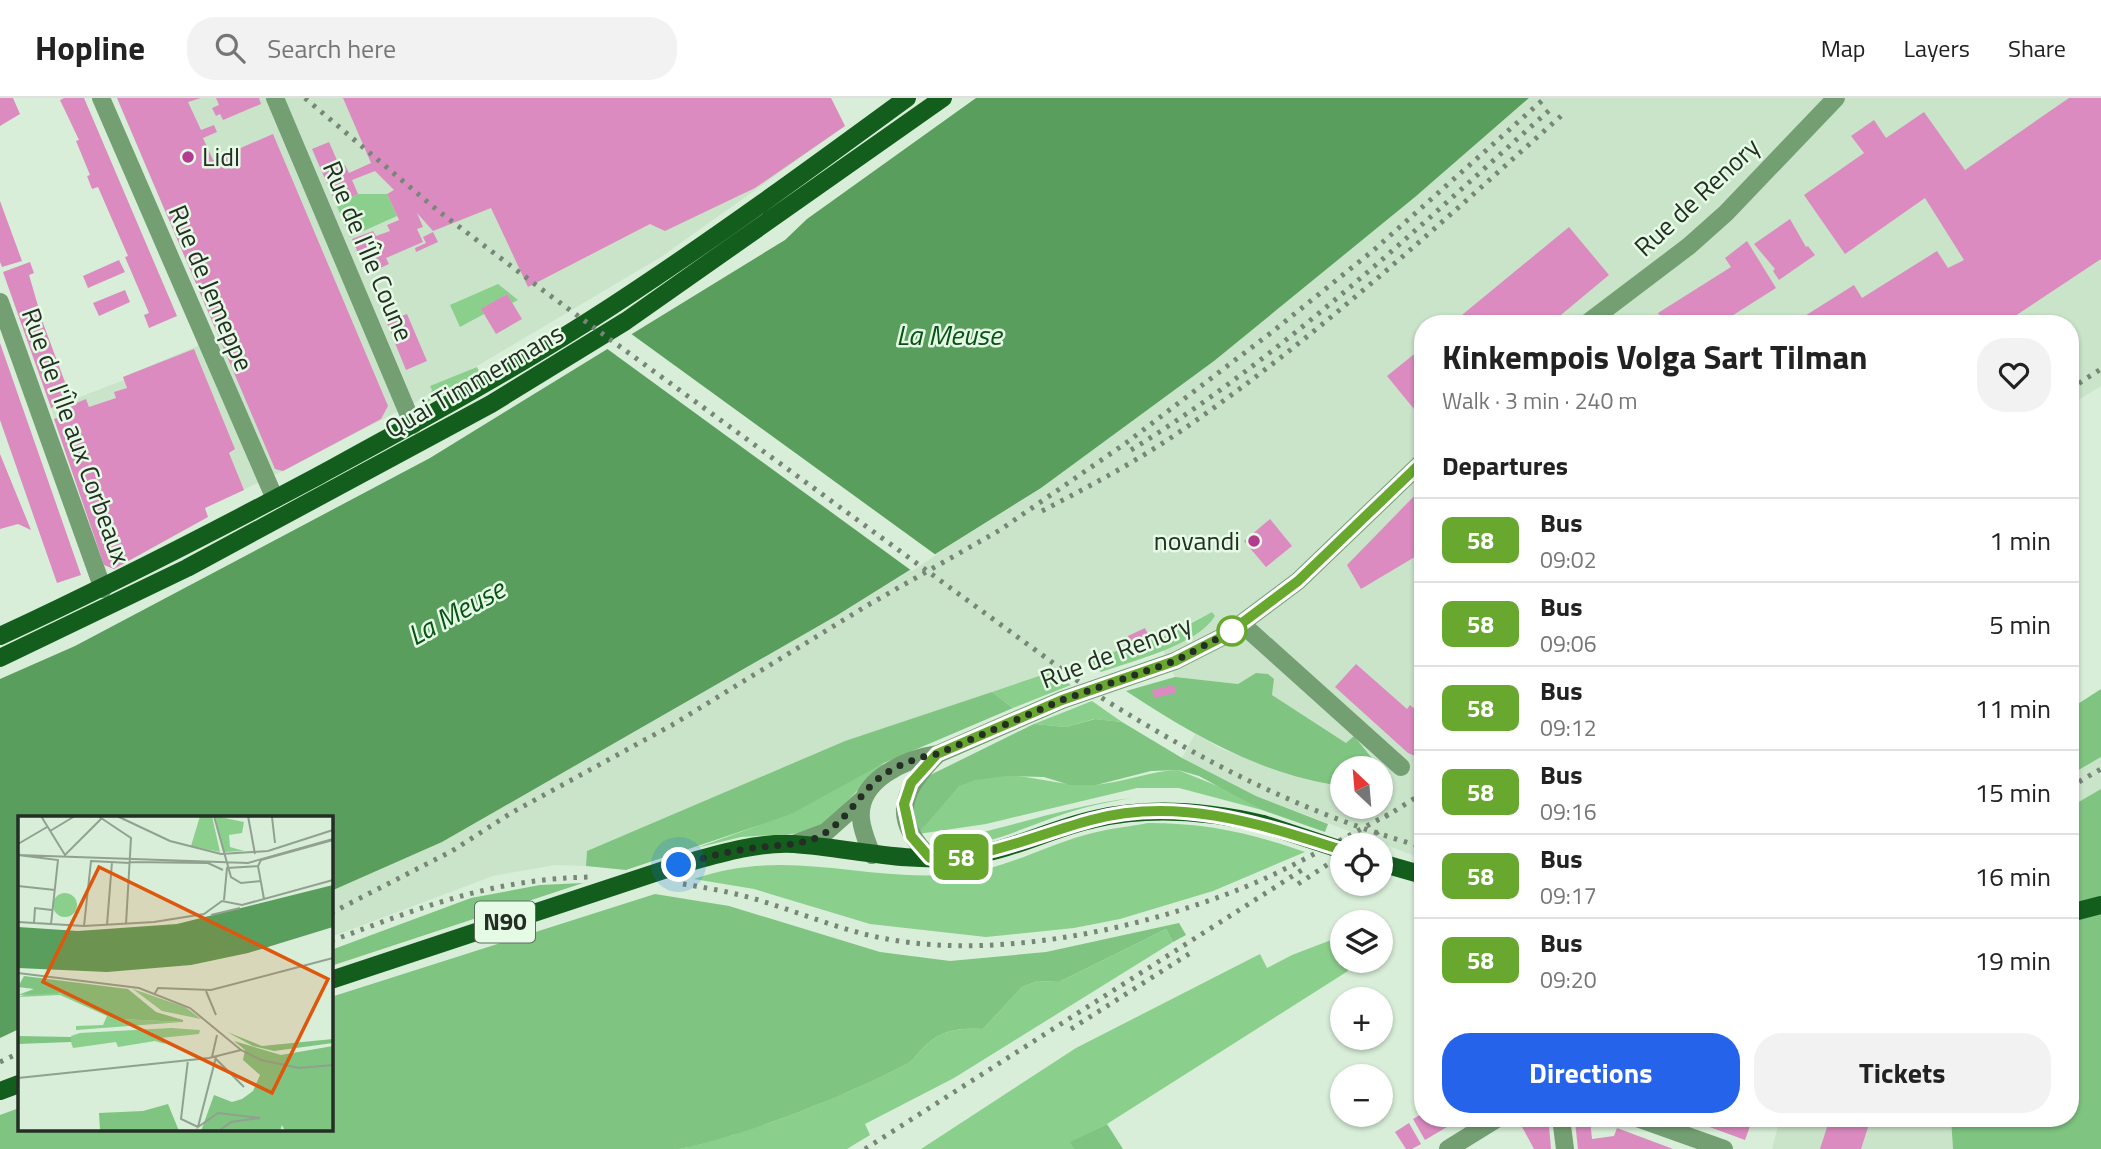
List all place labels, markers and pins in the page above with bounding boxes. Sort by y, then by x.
place label: Lidl [202,137,240,176]
marker: Lidl [180,149,196,165]
place label: novandi [1154,521,1240,560]
marker: novandi [1246,533,1262,549]
unlabelled marker [1217,616,1247,646]

